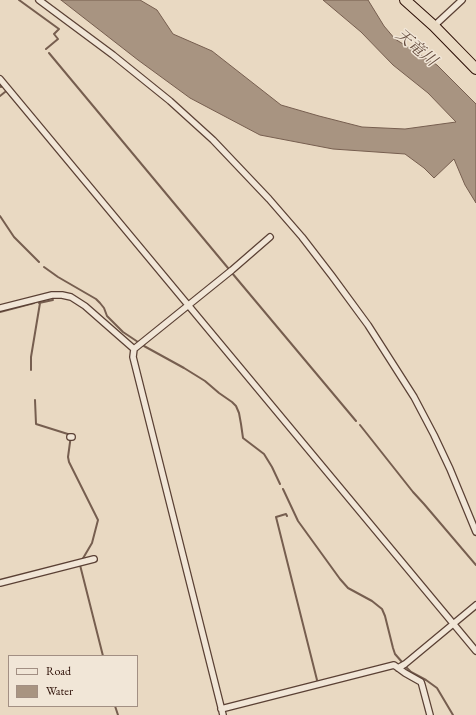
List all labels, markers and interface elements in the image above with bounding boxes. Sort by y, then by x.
water label: 天竜川 [391,25,441,71]
legend [8,655,138,707]
text: Road [46,663,71,679]
text: Water [46,683,73,699]

